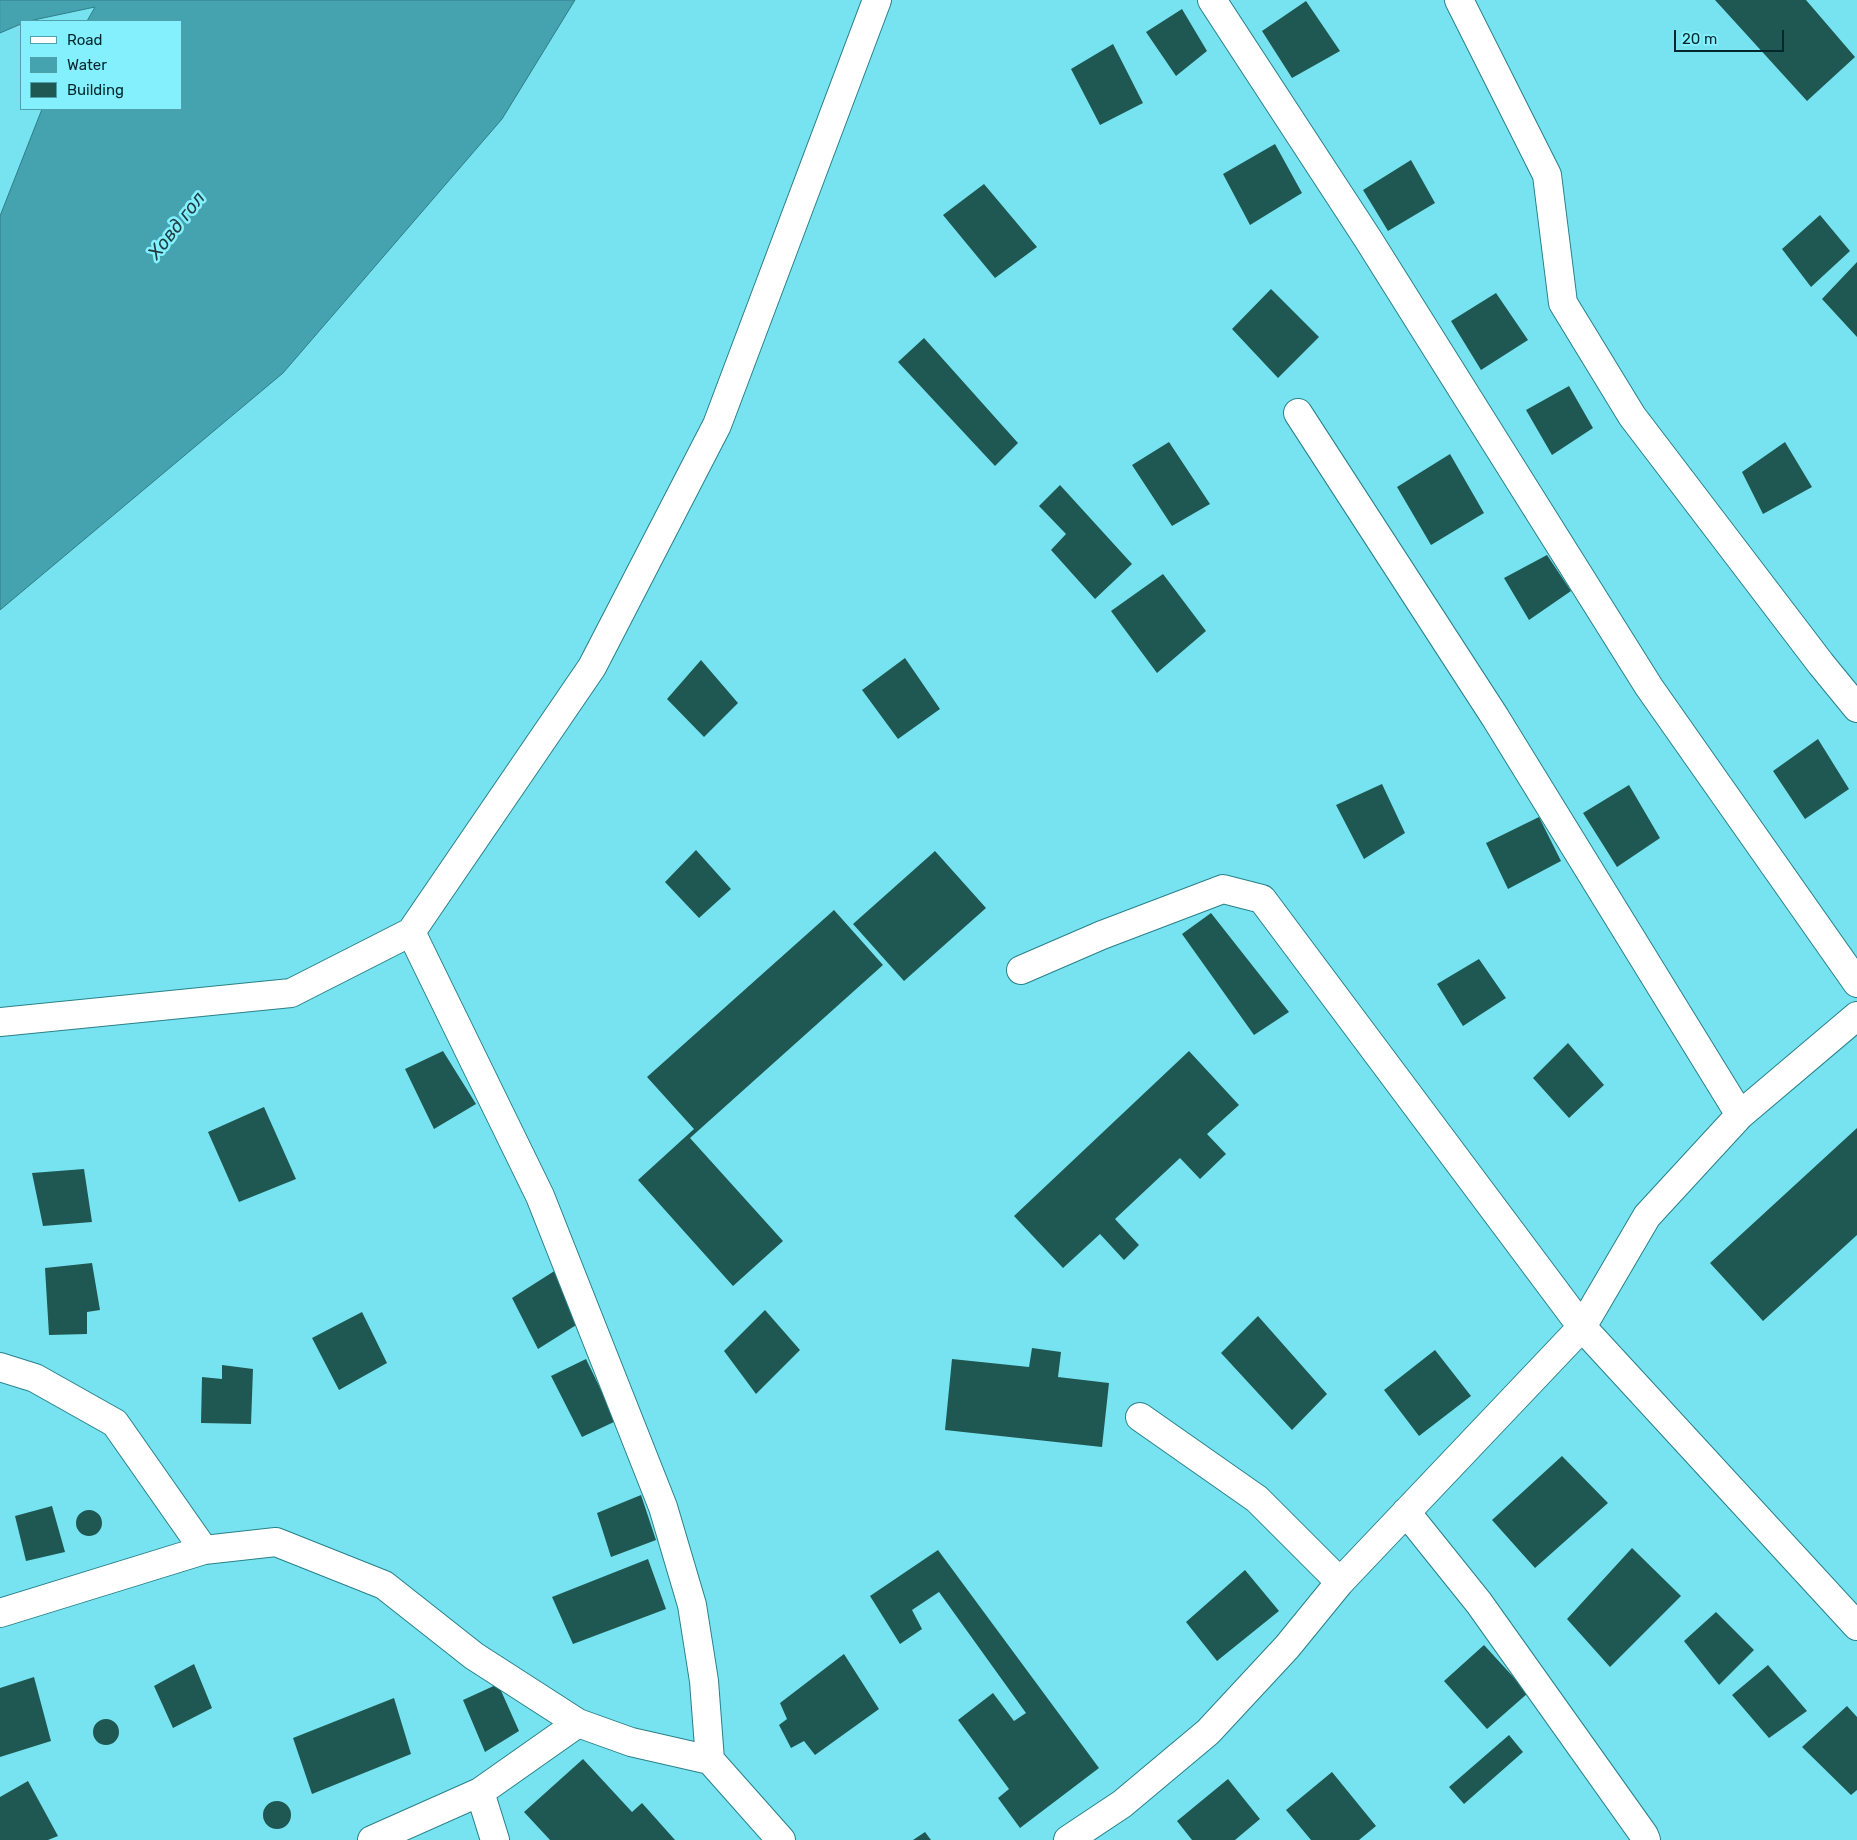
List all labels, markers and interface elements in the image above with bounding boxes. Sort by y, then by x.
legend [20,20,182,110]
scale bar [1677,20,1787,52]
text: 20 m [1682,30,1717,48]
text: Road [67,31,103,49]
text: Water [67,56,107,74]
text: Building [67,81,124,99]
water label: Ховд гол [144,188,210,264]

